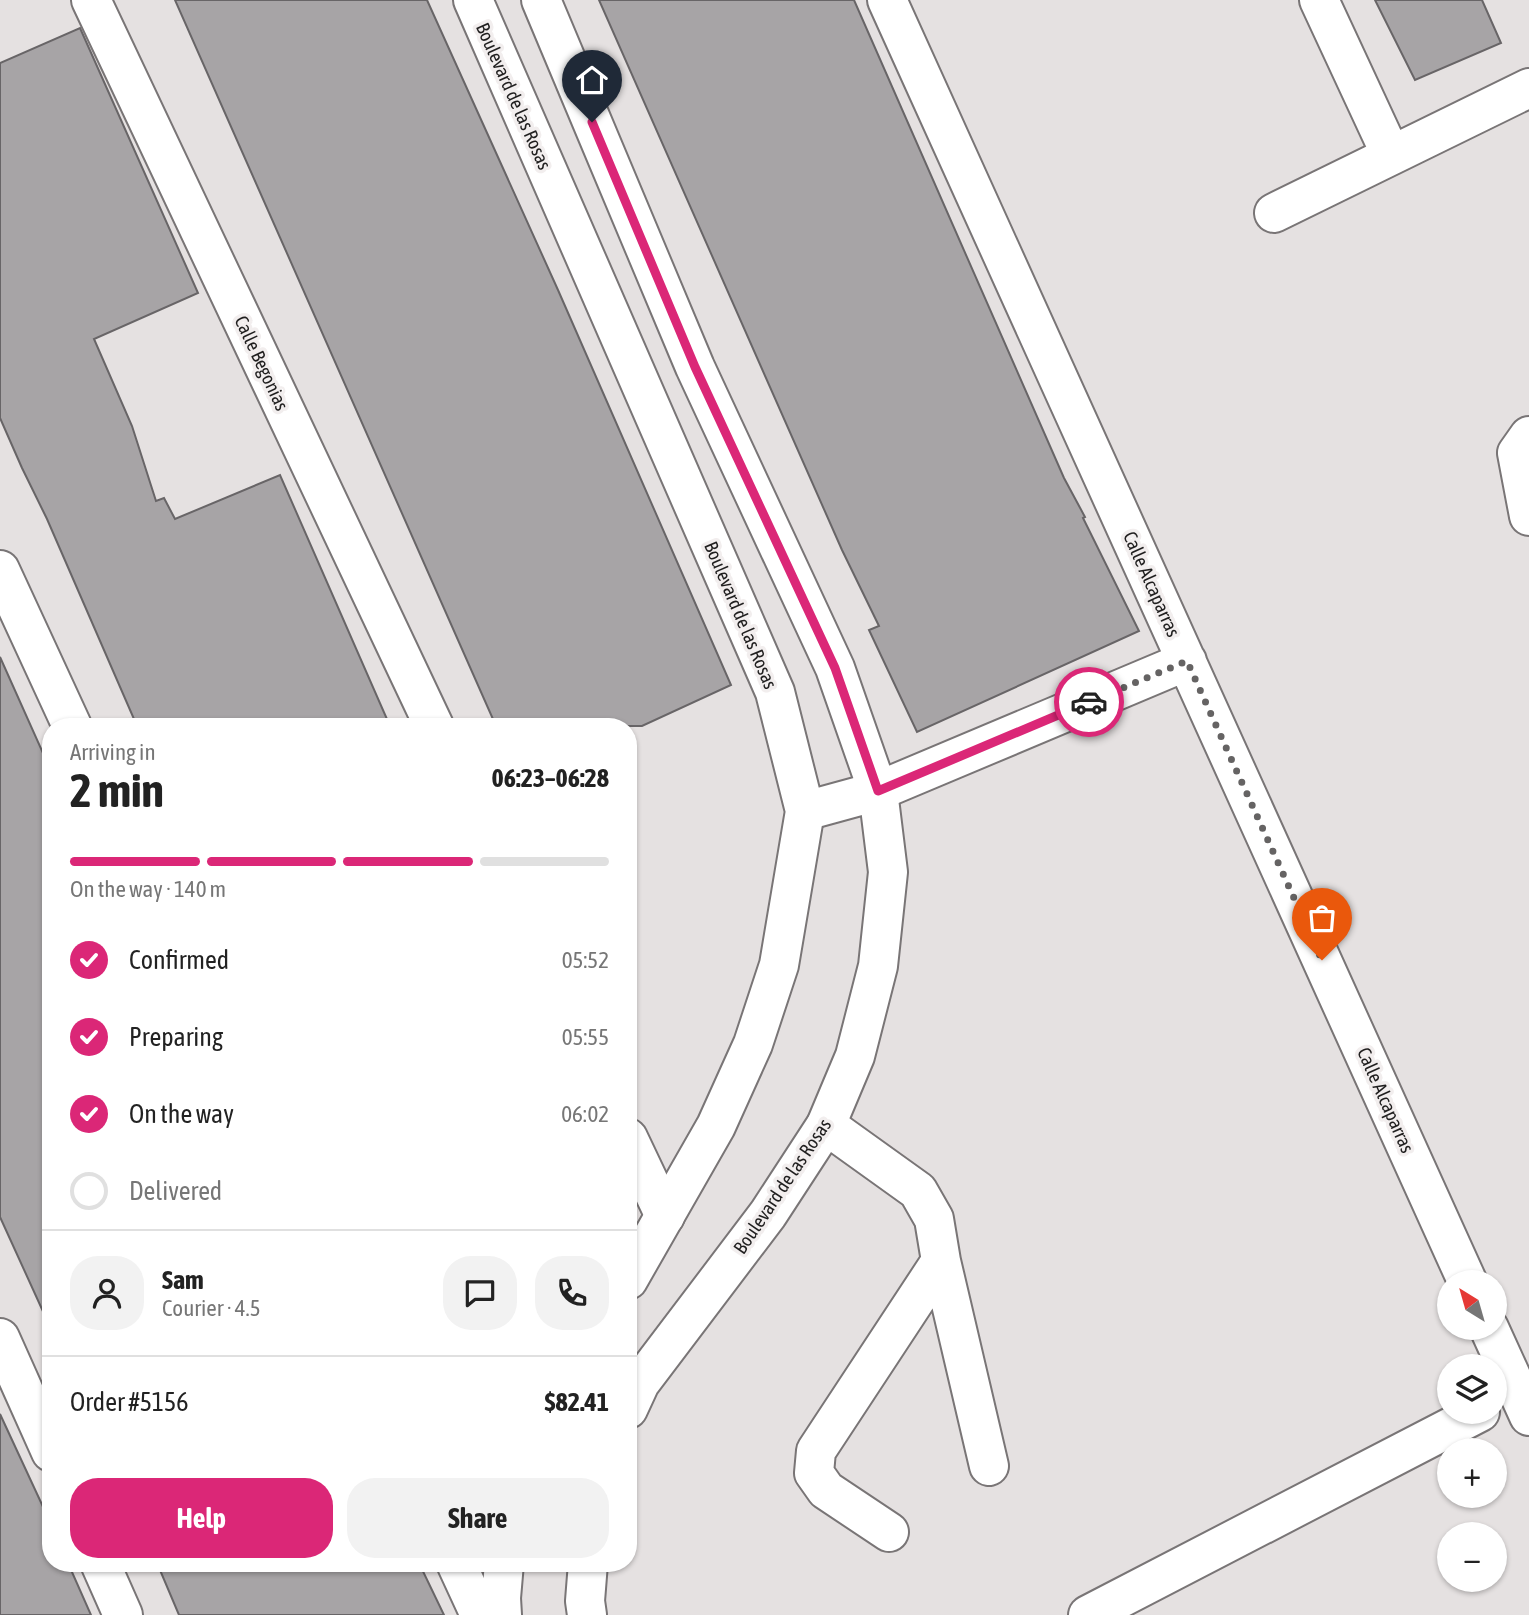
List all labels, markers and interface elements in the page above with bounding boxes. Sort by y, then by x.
street label: Boulevard de las Rosas [472,19,556,173]
pin [562,50,622,122]
icon: home [573,61,611,99]
street label: Calle Begonias [230,312,294,414]
street label: Calle Alcaparras [1119,528,1185,640]
street label: Boulevard de las Rosas [700,538,782,692]
courier [1054,667,1124,737]
icon: car [1070,683,1108,721]
text: Arriving in [70,739,156,765]
text: 06:23–06:28 [492,763,609,793]
text: 2 min [70,764,164,817]
text: On the way · 140 m [70,876,226,902]
pin [1292,888,1352,960]
icon: bag [1303,899,1341,937]
icon: check [70,941,108,979]
text: Confirmed [129,945,229,975]
text: 05:52 [562,947,609,973]
icon: check [70,1018,108,1056]
text: Preparing [129,1022,223,1052]
text: 05:55 [562,1024,609,1050]
street label: Calle Alcaparras [1353,1044,1419,1156]
icon: check [70,1095,108,1133]
text: On the way [129,1099,234,1129]
text: 06:02 [561,1101,609,1127]
street label: Boulevard de las Rosas [729,1114,836,1258]
text: Delivered [129,1176,222,1206]
button: person [70,1256,144,1330]
button: chat [443,1256,517,1330]
button: phone [535,1256,609,1330]
text: Sam [162,1265,204,1295]
north arrow [1437,1270,1507,1340]
map controls [1437,1270,1507,1592]
text: Courier · 4.5 [162,1295,261,1321]
button: layers [1437,1354,1507,1424]
text: Order #5156 [70,1387,189,1417]
text: $82.41 [545,1387,609,1417]
button: + [1437,1438,1507,1508]
button: Help [70,1478,333,1558]
button: Share [347,1478,609,1558]
button: − [1437,1522,1507,1592]

